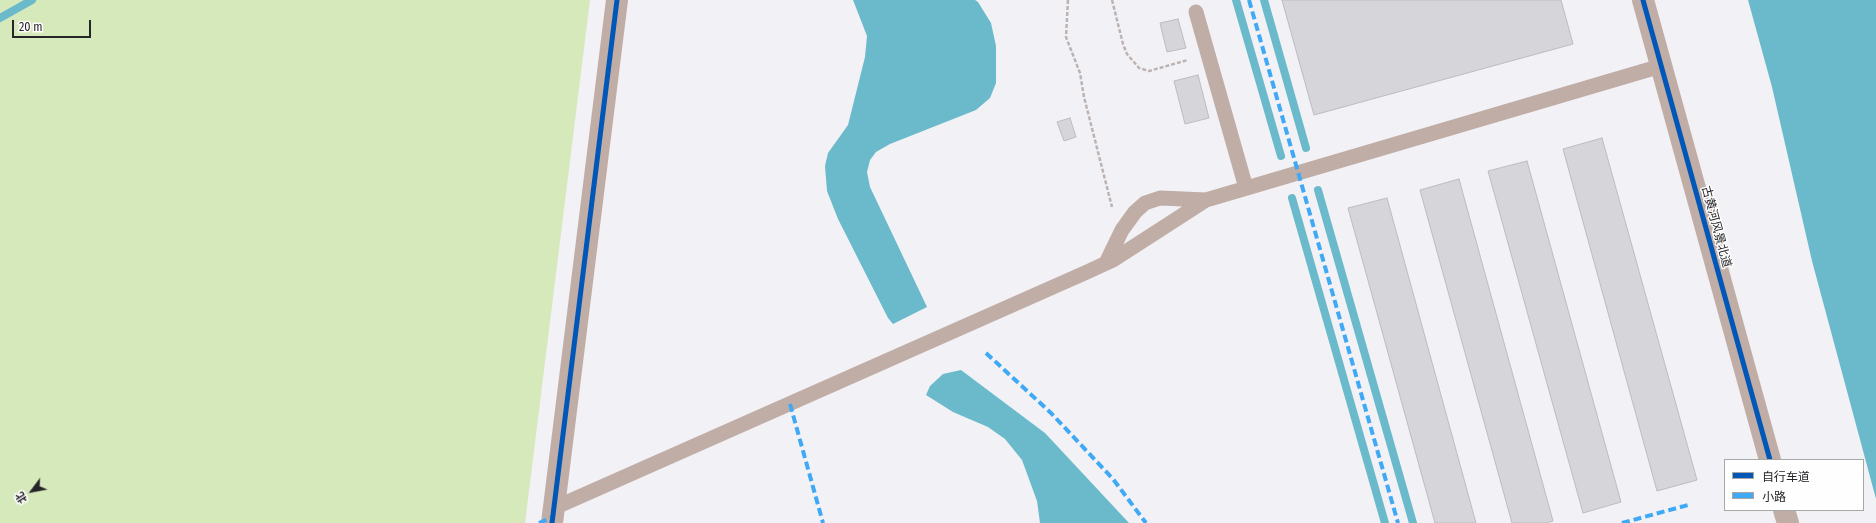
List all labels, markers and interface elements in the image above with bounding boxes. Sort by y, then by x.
scale bar [14,12,93,38]
text: 20 m [19,20,43,34]
street label: 古黄河风景北道 [1698,185,1734,269]
legend [1724,459,1864,511]
text: 自行车道 [1762,470,1810,484]
north arrow [12,471,52,511]
text: 北 [13,490,30,506]
text: 小路 [1762,490,1786,504]

